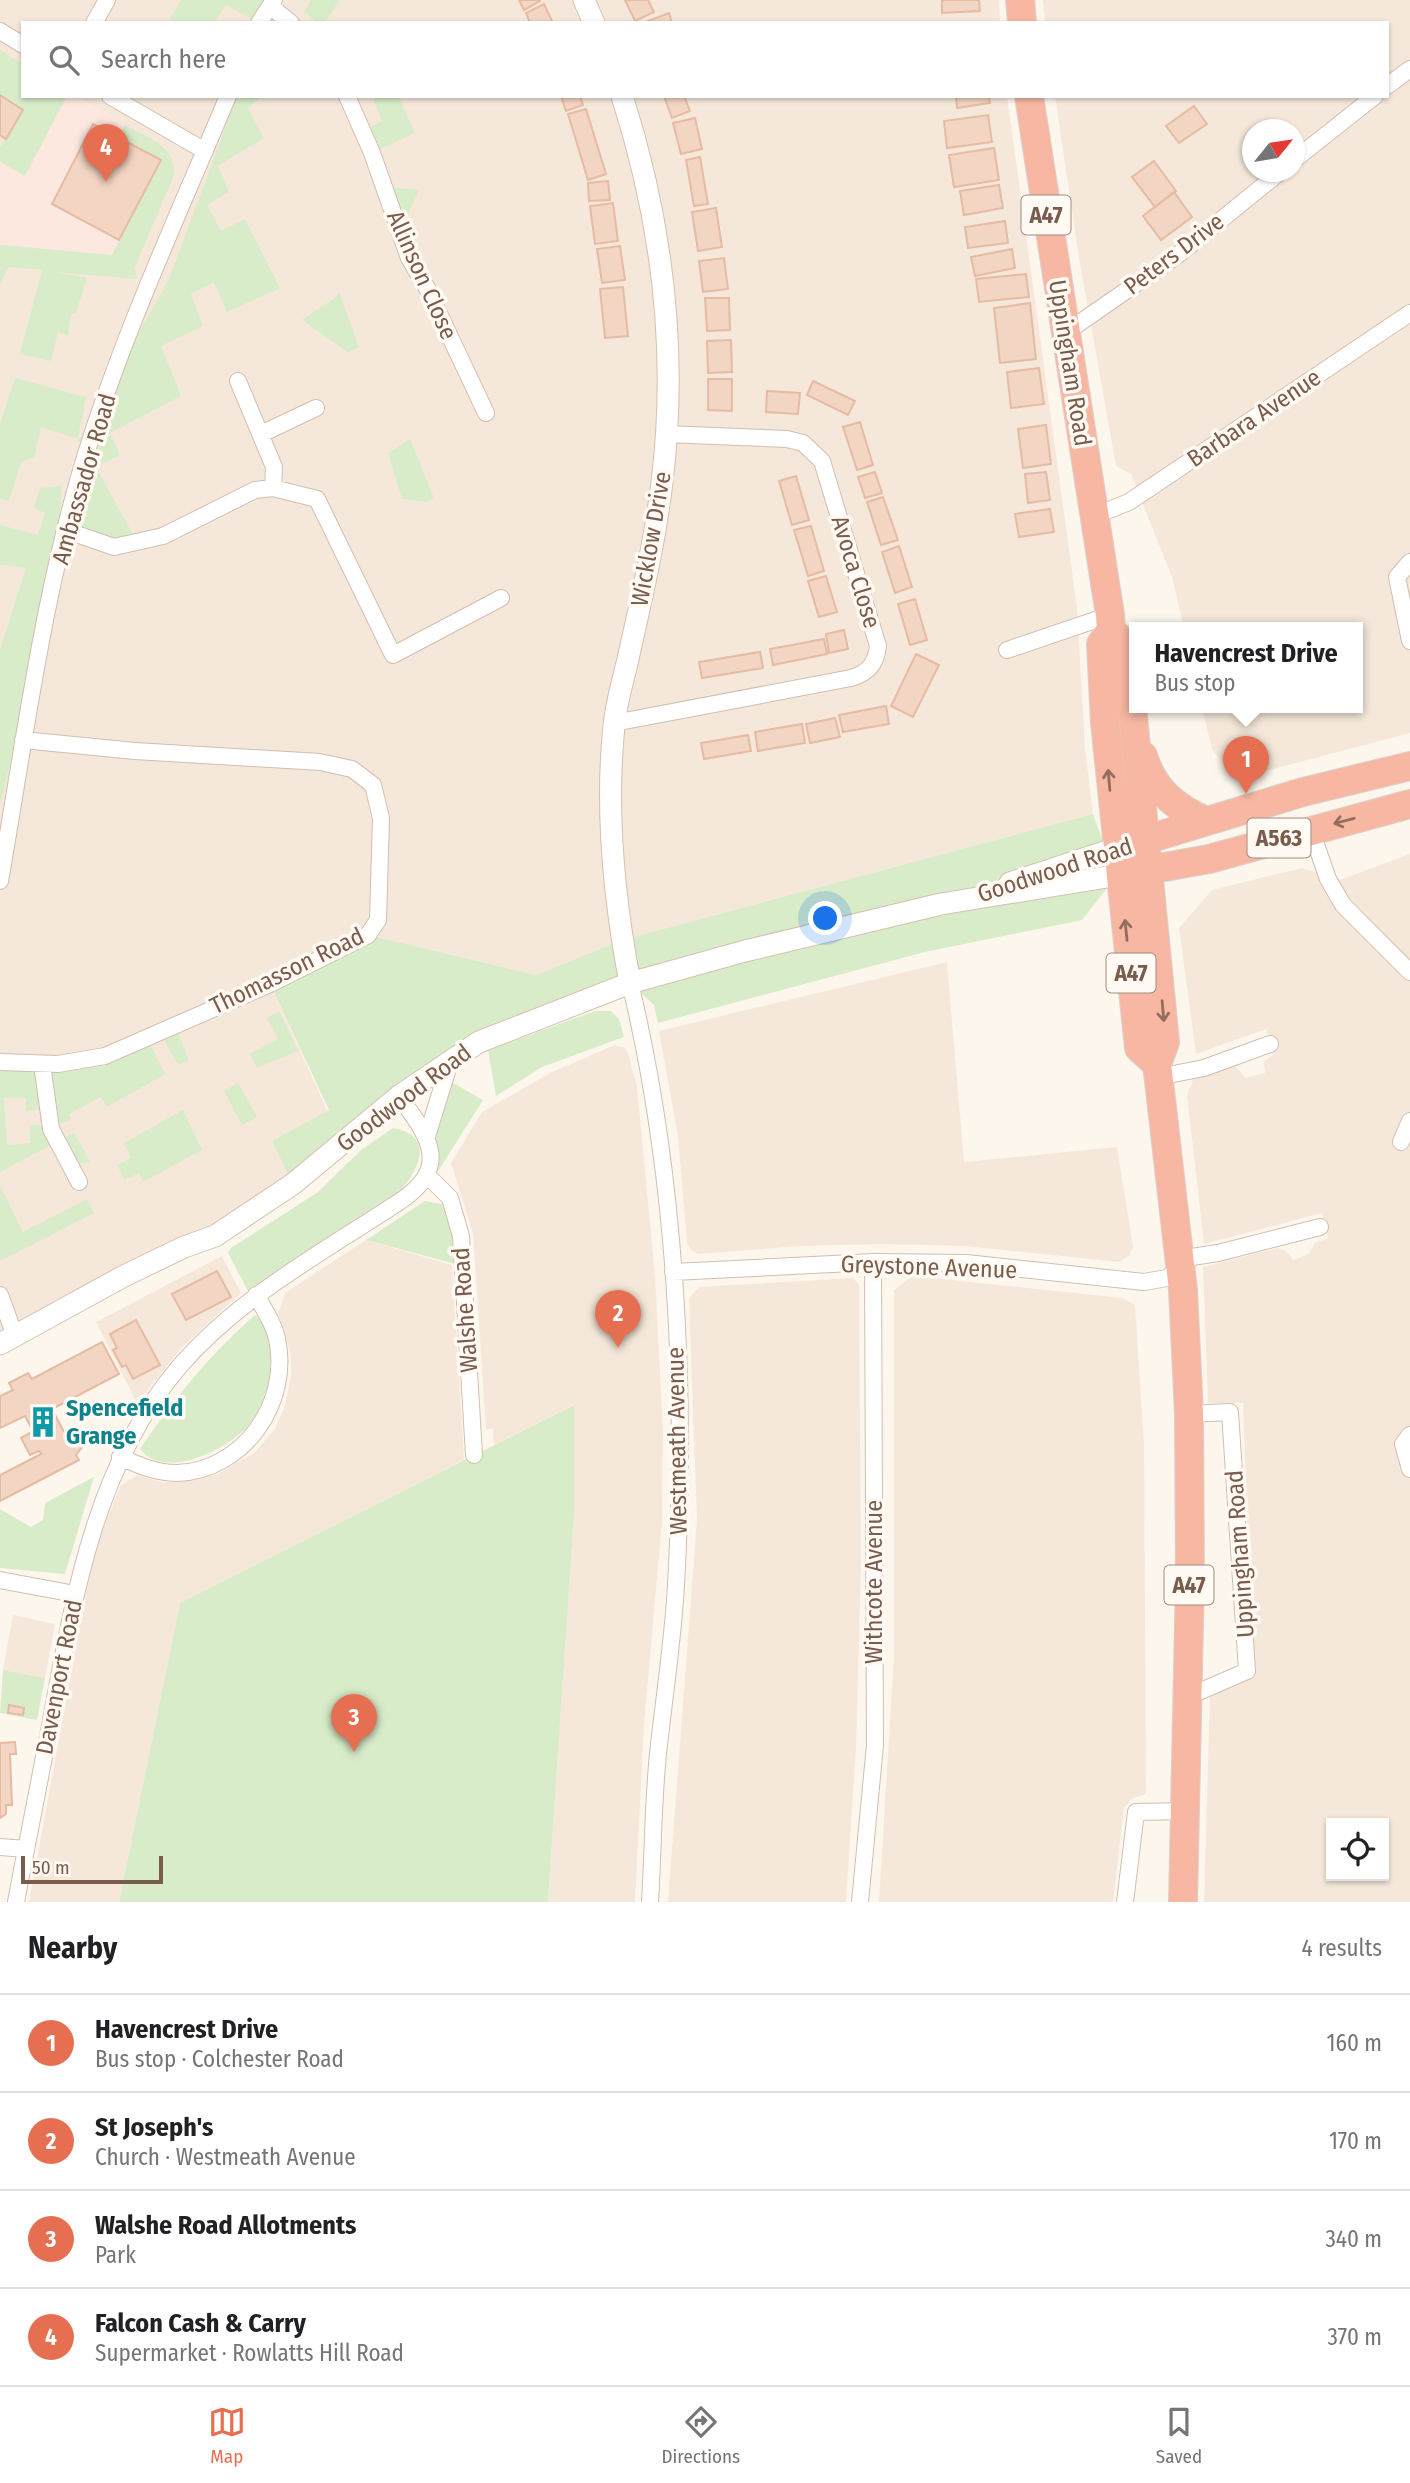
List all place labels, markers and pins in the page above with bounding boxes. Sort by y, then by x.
pin: 4 [83,124,129,182]
pin: 1 [1223,736,1269,794]
pin: 2 [595,1290,641,1348]
place label: Spencefield Grange [66,1394,183,1450]
building icon: Spencefield Grange [26,1405,60,1439]
pin: 3 [331,1694,377,1752]

